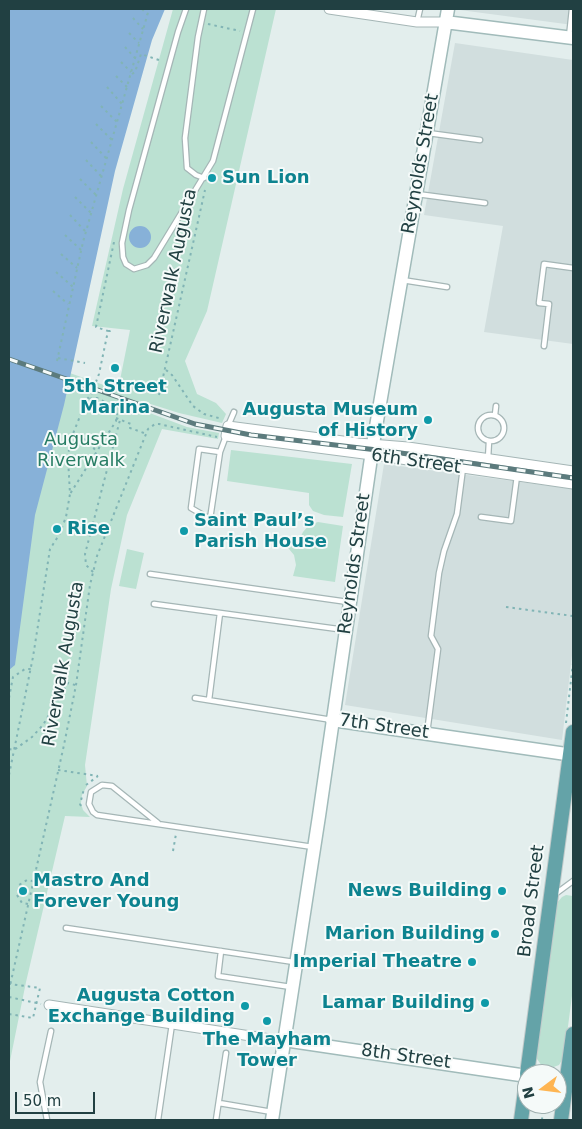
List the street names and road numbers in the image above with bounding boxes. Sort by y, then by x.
street label: Reynolds Street [398,92,444,236]
street label: Riverwalk Augusta [146,187,202,355]
street label: 6th Street [370,445,462,479]
street label: Reynolds Street [334,492,376,636]
street label: Riverwalk Augusta [39,580,89,748]
street label: 7th Street [338,710,430,744]
street label: Broad Street [514,843,550,959]
street label: 8th Street [360,1040,452,1074]

